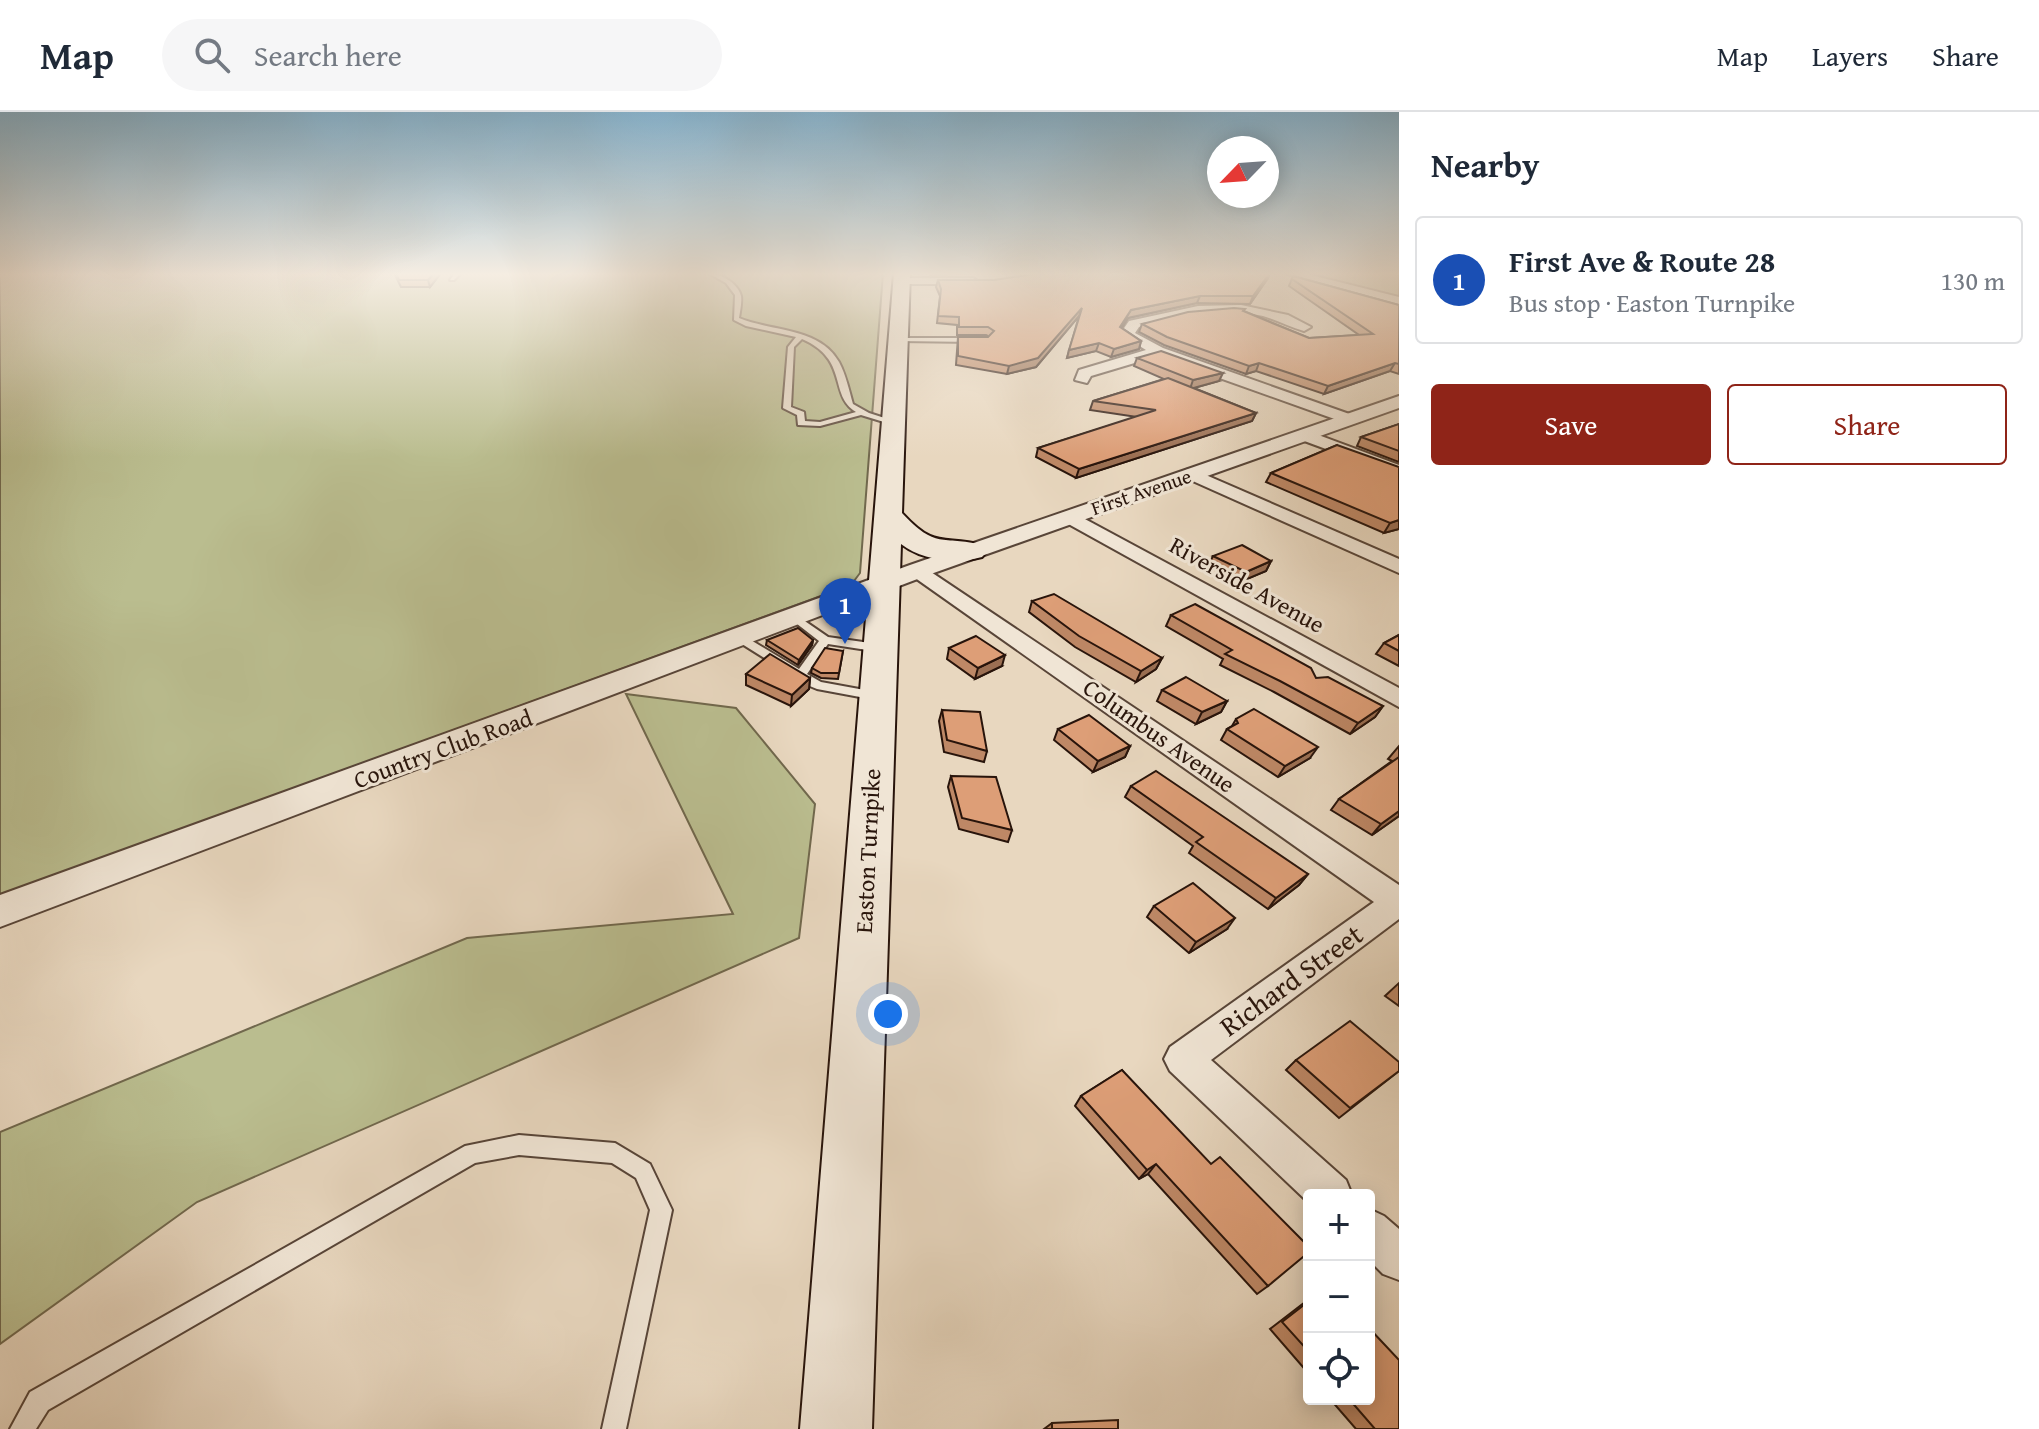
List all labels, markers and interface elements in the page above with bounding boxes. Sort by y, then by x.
search box [162,19,722,91]
text: Map [40,27,114,83]
icon: search [190,33,234,77]
text: Search here [254,33,402,77]
text: Map [1717,35,1768,76]
text: Layers [1812,35,1888,76]
text: Share [1932,35,1999,76]
north arrow [1207,136,1279,208]
text: Nearby [1431,140,1540,189]
text: First Ave & Route 28 [1509,239,1775,283]
text: 1 [1452,261,1466,300]
text: 130 m [1940,261,2005,300]
text: Bus stop · Easton Turnpike [1509,283,1795,322]
button: Save [1431,384,1711,465]
button: Share [1727,384,2007,465]
street label: First Avenue [1087,461,1195,522]
street label: Riverside Avenue [1163,527,1331,642]
pin: 1 [819,578,871,644]
street label: Columbus Avenue [1076,670,1242,801]
street label: Country Club Road [348,700,537,797]
street label: Easton Turnpike [846,768,889,934]
street label: Richard Street [1211,914,1371,1046]
your location [868,994,908,1034]
map controls [1303,1189,1375,1405]
button: + [1303,1189,1375,1261]
button: − [1303,1261,1375,1333]
button: locate [1303,1333,1375,1405]

